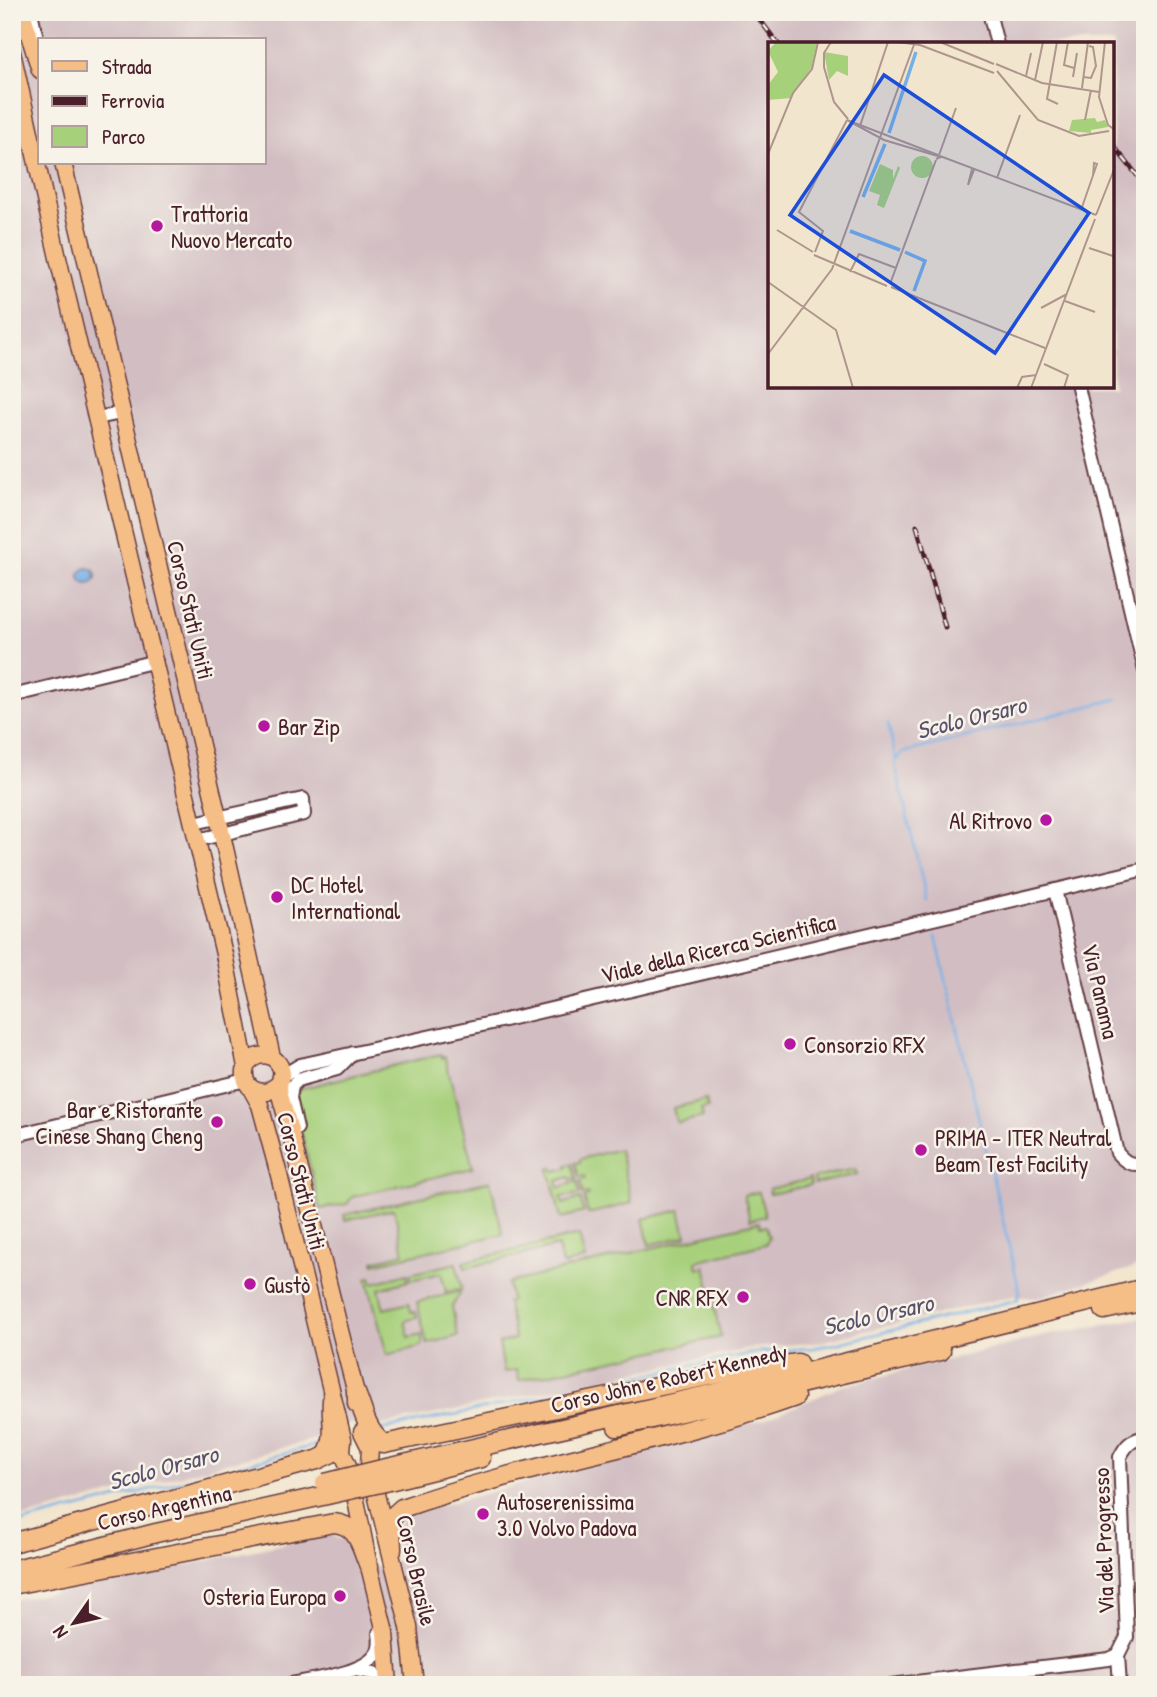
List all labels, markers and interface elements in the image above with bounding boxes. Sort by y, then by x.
legend [38,38,266,164]
inset map [768,42,1115,388]
text: Strada [102,52,152,81]
text: Ferrovia [101,86,164,115]
text: Parco [102,122,145,151]
place label: Trattoria Nuovo Mercato [171,198,292,255]
marker: Trattoria Nuovo Mercato [149,218,165,234]
street label: Corso Stati Uniti [160,538,222,682]
water label: Scolo Orsaro [913,687,1031,746]
place label: Bar Zip [278,711,340,742]
marker: Bar Zip [256,718,272,734]
place label: Al Ritrovo [949,805,1032,836]
marker: Al Ritrovo [1038,812,1054,828]
place label: DC Hotel International [291,869,401,926]
marker: DC Hotel International [269,889,285,905]
street label: Viale della Ricerca Scientifica [598,906,838,990]
street label: Via Panama [1075,940,1127,1042]
place label: Consorzio RFX [804,1029,926,1060]
marker: Consorzio RFX [782,1036,798,1052]
place label: Bar e Ristorante Cinese Shang Cheng [35,1094,203,1151]
street label: Corso Stati Uniti [270,1109,334,1253]
marker: Bar e Ristorante Cinese Shang Cheng [209,1114,225,1130]
place label: PRIMA - ITER Neutral Beam Test Facility [935,1122,1112,1179]
marker: PRIMA - ITER Neutral Beam Test Facility [913,1142,929,1158]
place label: Gustò [264,1269,310,1300]
marker: Gustò [242,1276,258,1292]
place label: CNR RFX [656,1282,729,1313]
water label: Scolo Orsaro [820,1285,938,1342]
marker: CNR RFX [735,1289,751,1305]
street label: Corso John e Robert Kennedy [548,1336,791,1420]
water label: Scolo Orsaro [105,1436,223,1497]
street label: Via del Progresso [1085,1467,1121,1615]
street label: Corso Argentina [94,1477,234,1537]
place label: Autoserenissima 3.0 Volvo Padova [497,1486,636,1543]
marker: Autoserenissima 3.0 Volvo Padova [475,1506,491,1522]
street label: Corso Brasile [389,1511,445,1629]
place label: Osteria Europa [203,1581,326,1612]
north arrow [38,1588,108,1658]
marker: Osteria Europa [332,1588,348,1604]
text: N [46,1621,74,1644]

